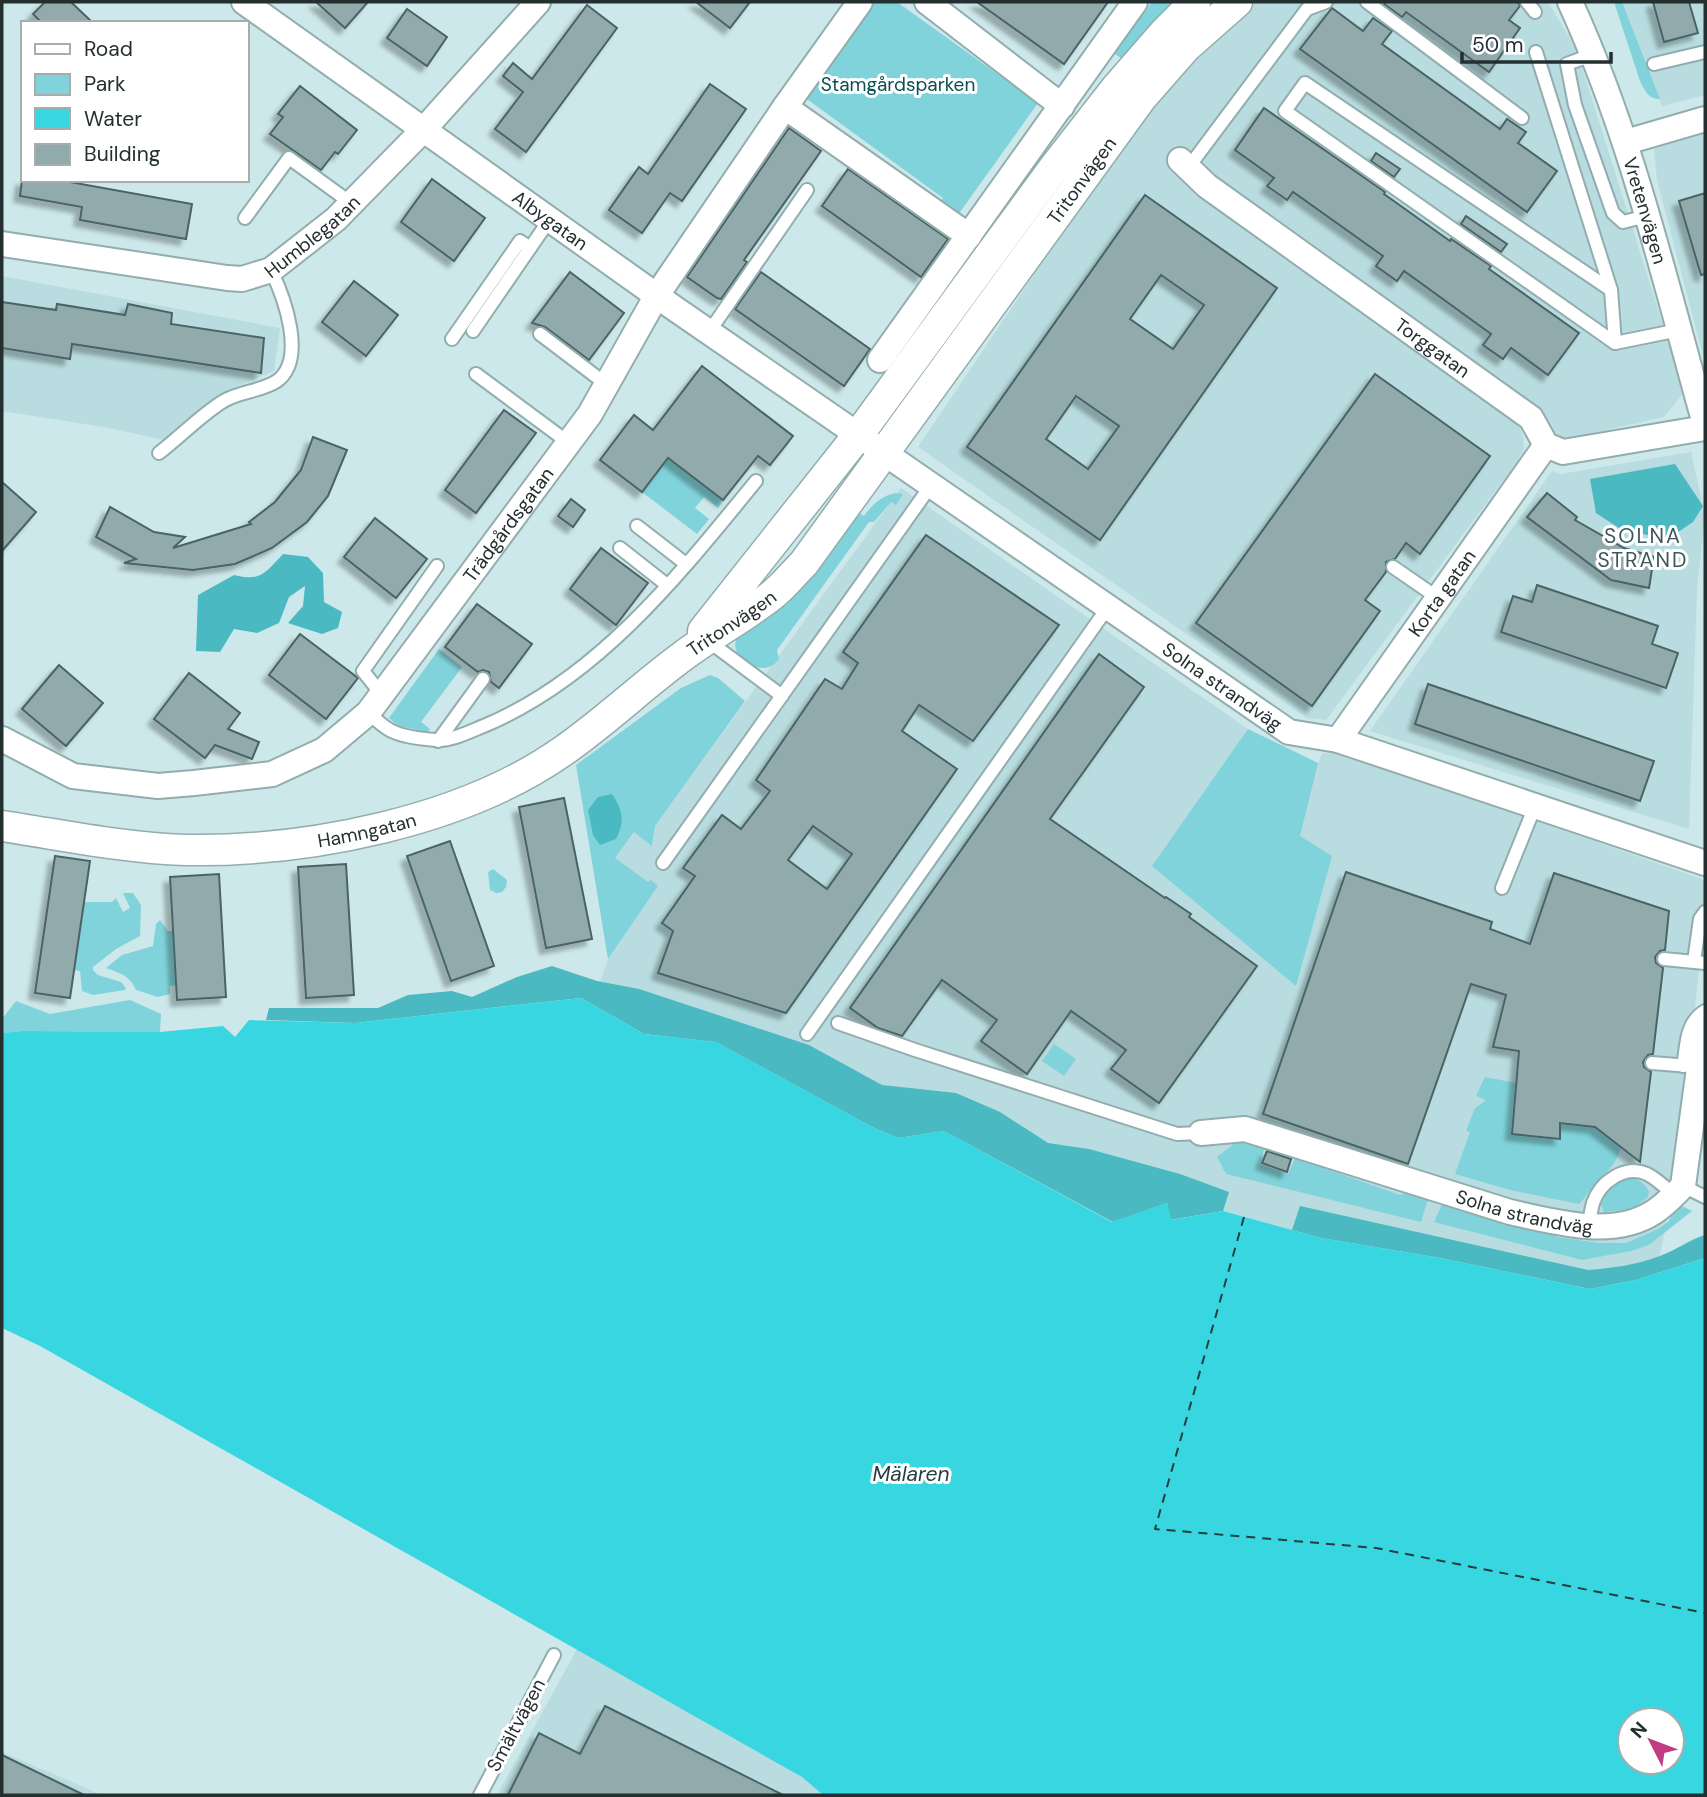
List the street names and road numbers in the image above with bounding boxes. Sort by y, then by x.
street label: Tritonvägen [1041,132,1122,229]
street label: Vretenvägen [1618,154,1673,267]
street label: Albygatan [507,184,593,256]
street label: Humblegatan [259,190,365,283]
street label: Torggatan [1390,312,1475,383]
street label: Trädgårdsgatan [457,462,559,587]
street label: Korta gatan [1402,544,1481,641]
street label: Tritonvägen [682,584,781,662]
street label: Solna strandväg [1158,636,1288,736]
street label: Hamngatan [316,807,419,853]
street label: Solna strandväg [1453,1183,1594,1239]
street label: Smältvägen [481,1674,551,1776]

